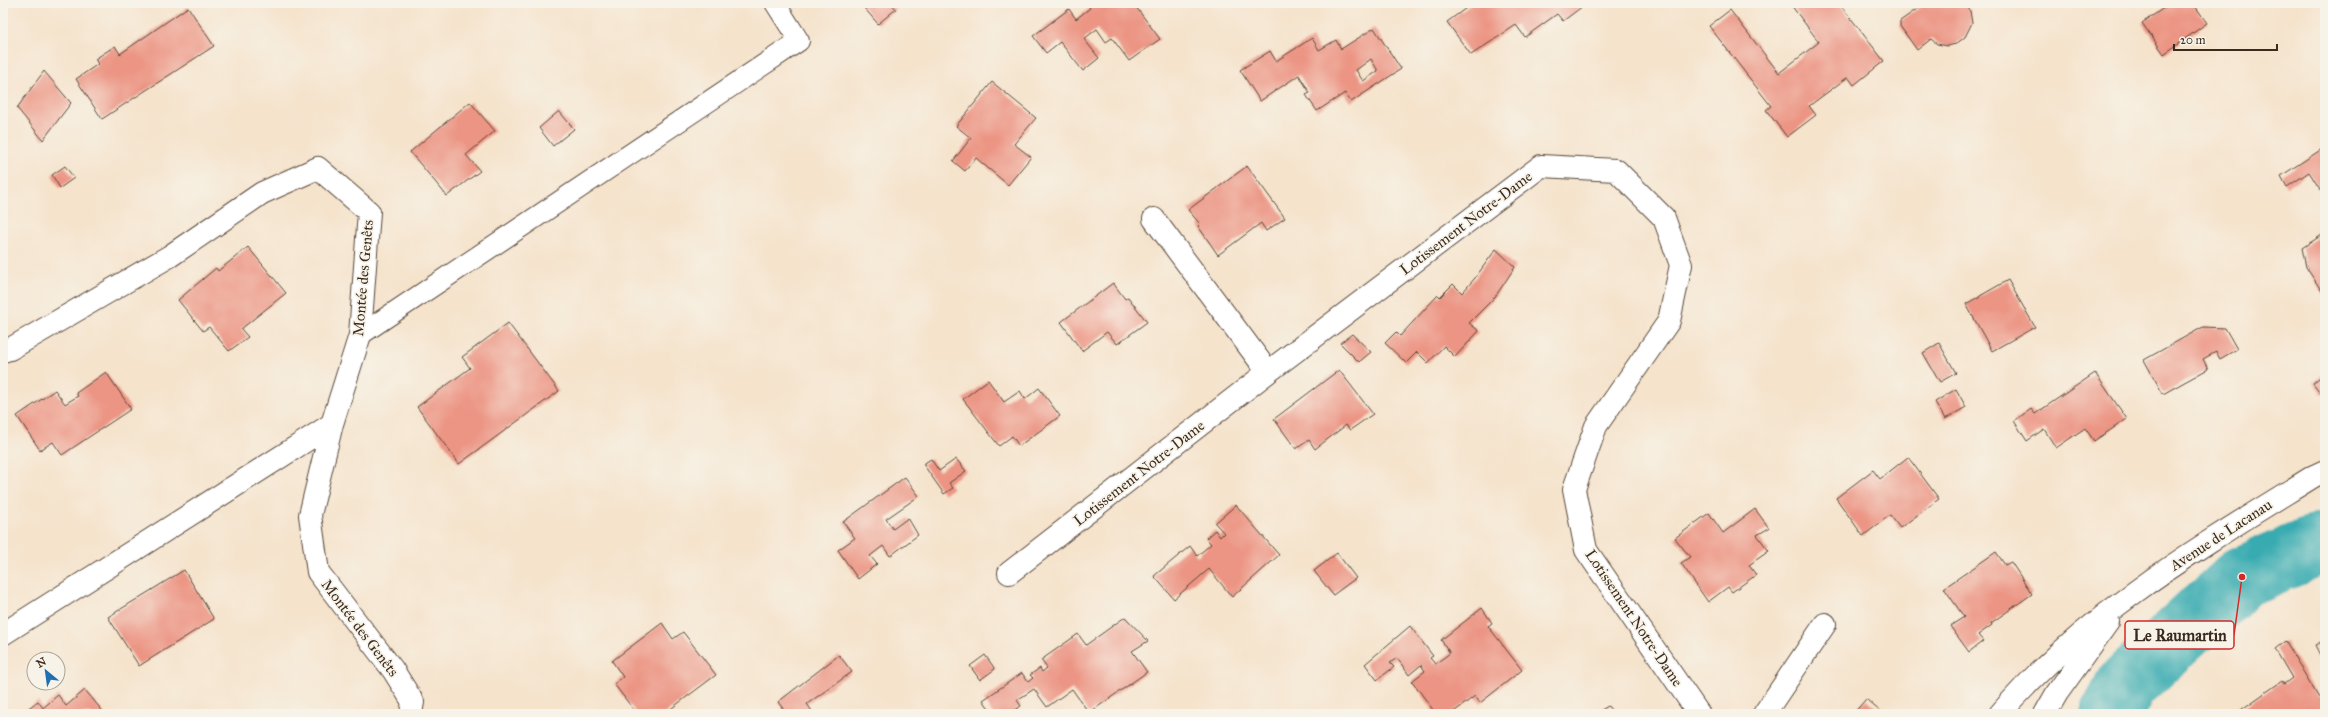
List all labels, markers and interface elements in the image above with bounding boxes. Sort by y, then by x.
scale bar [2174,26,2277,52]
text: 20 m [2180,33,2206,47]
street label: Lotissement Notre-Dame [1396,167,1536,279]
street label: Montée des Genêts [349,219,377,337]
street label: Lotissement Notre-Dame [1070,416,1208,530]
street label: Avenue de Lacanau [2166,495,2275,575]
street label: Lotissement Notre-Dame [1581,546,1687,690]
street label: Montée des Genêts [318,576,402,680]
callout: Le Raumartin [2125,621,2234,649]
text: Le Raumartin [2133,626,2227,645]
north arrow [26,651,66,691]
text: N [34,654,49,671]

